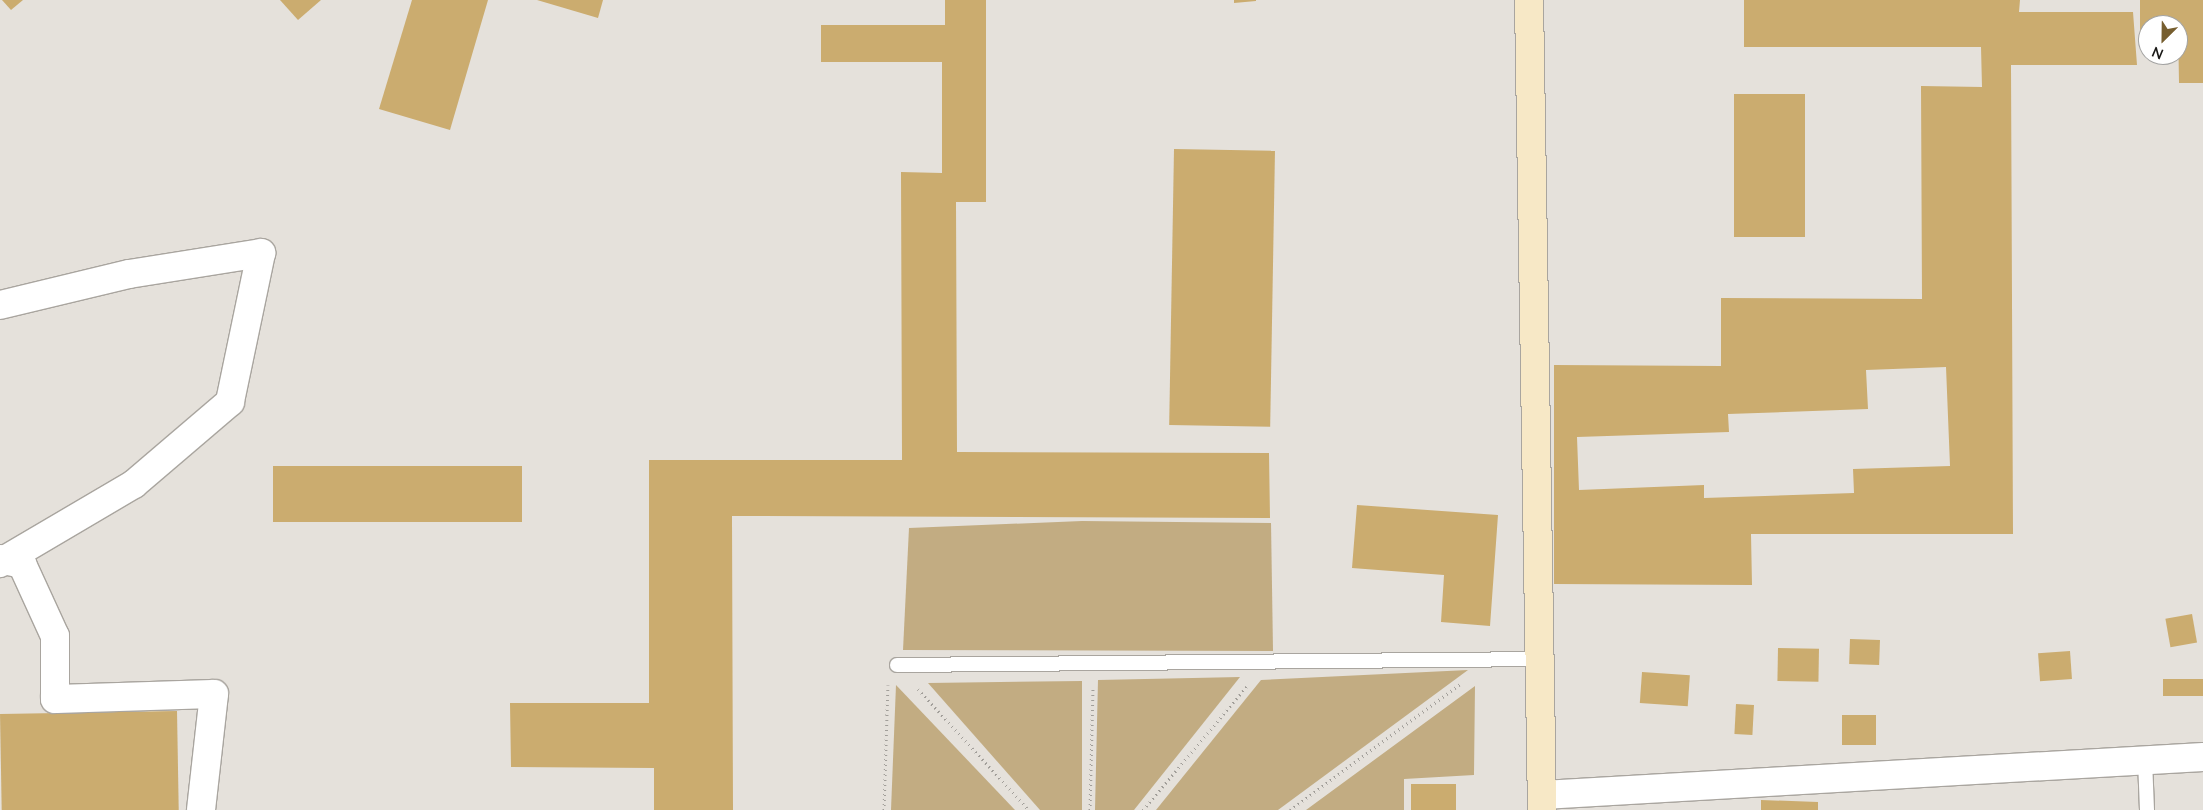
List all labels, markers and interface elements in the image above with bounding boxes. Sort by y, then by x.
north arrow [2138,15,2188,65]
text: N [2149,43,2166,63]

